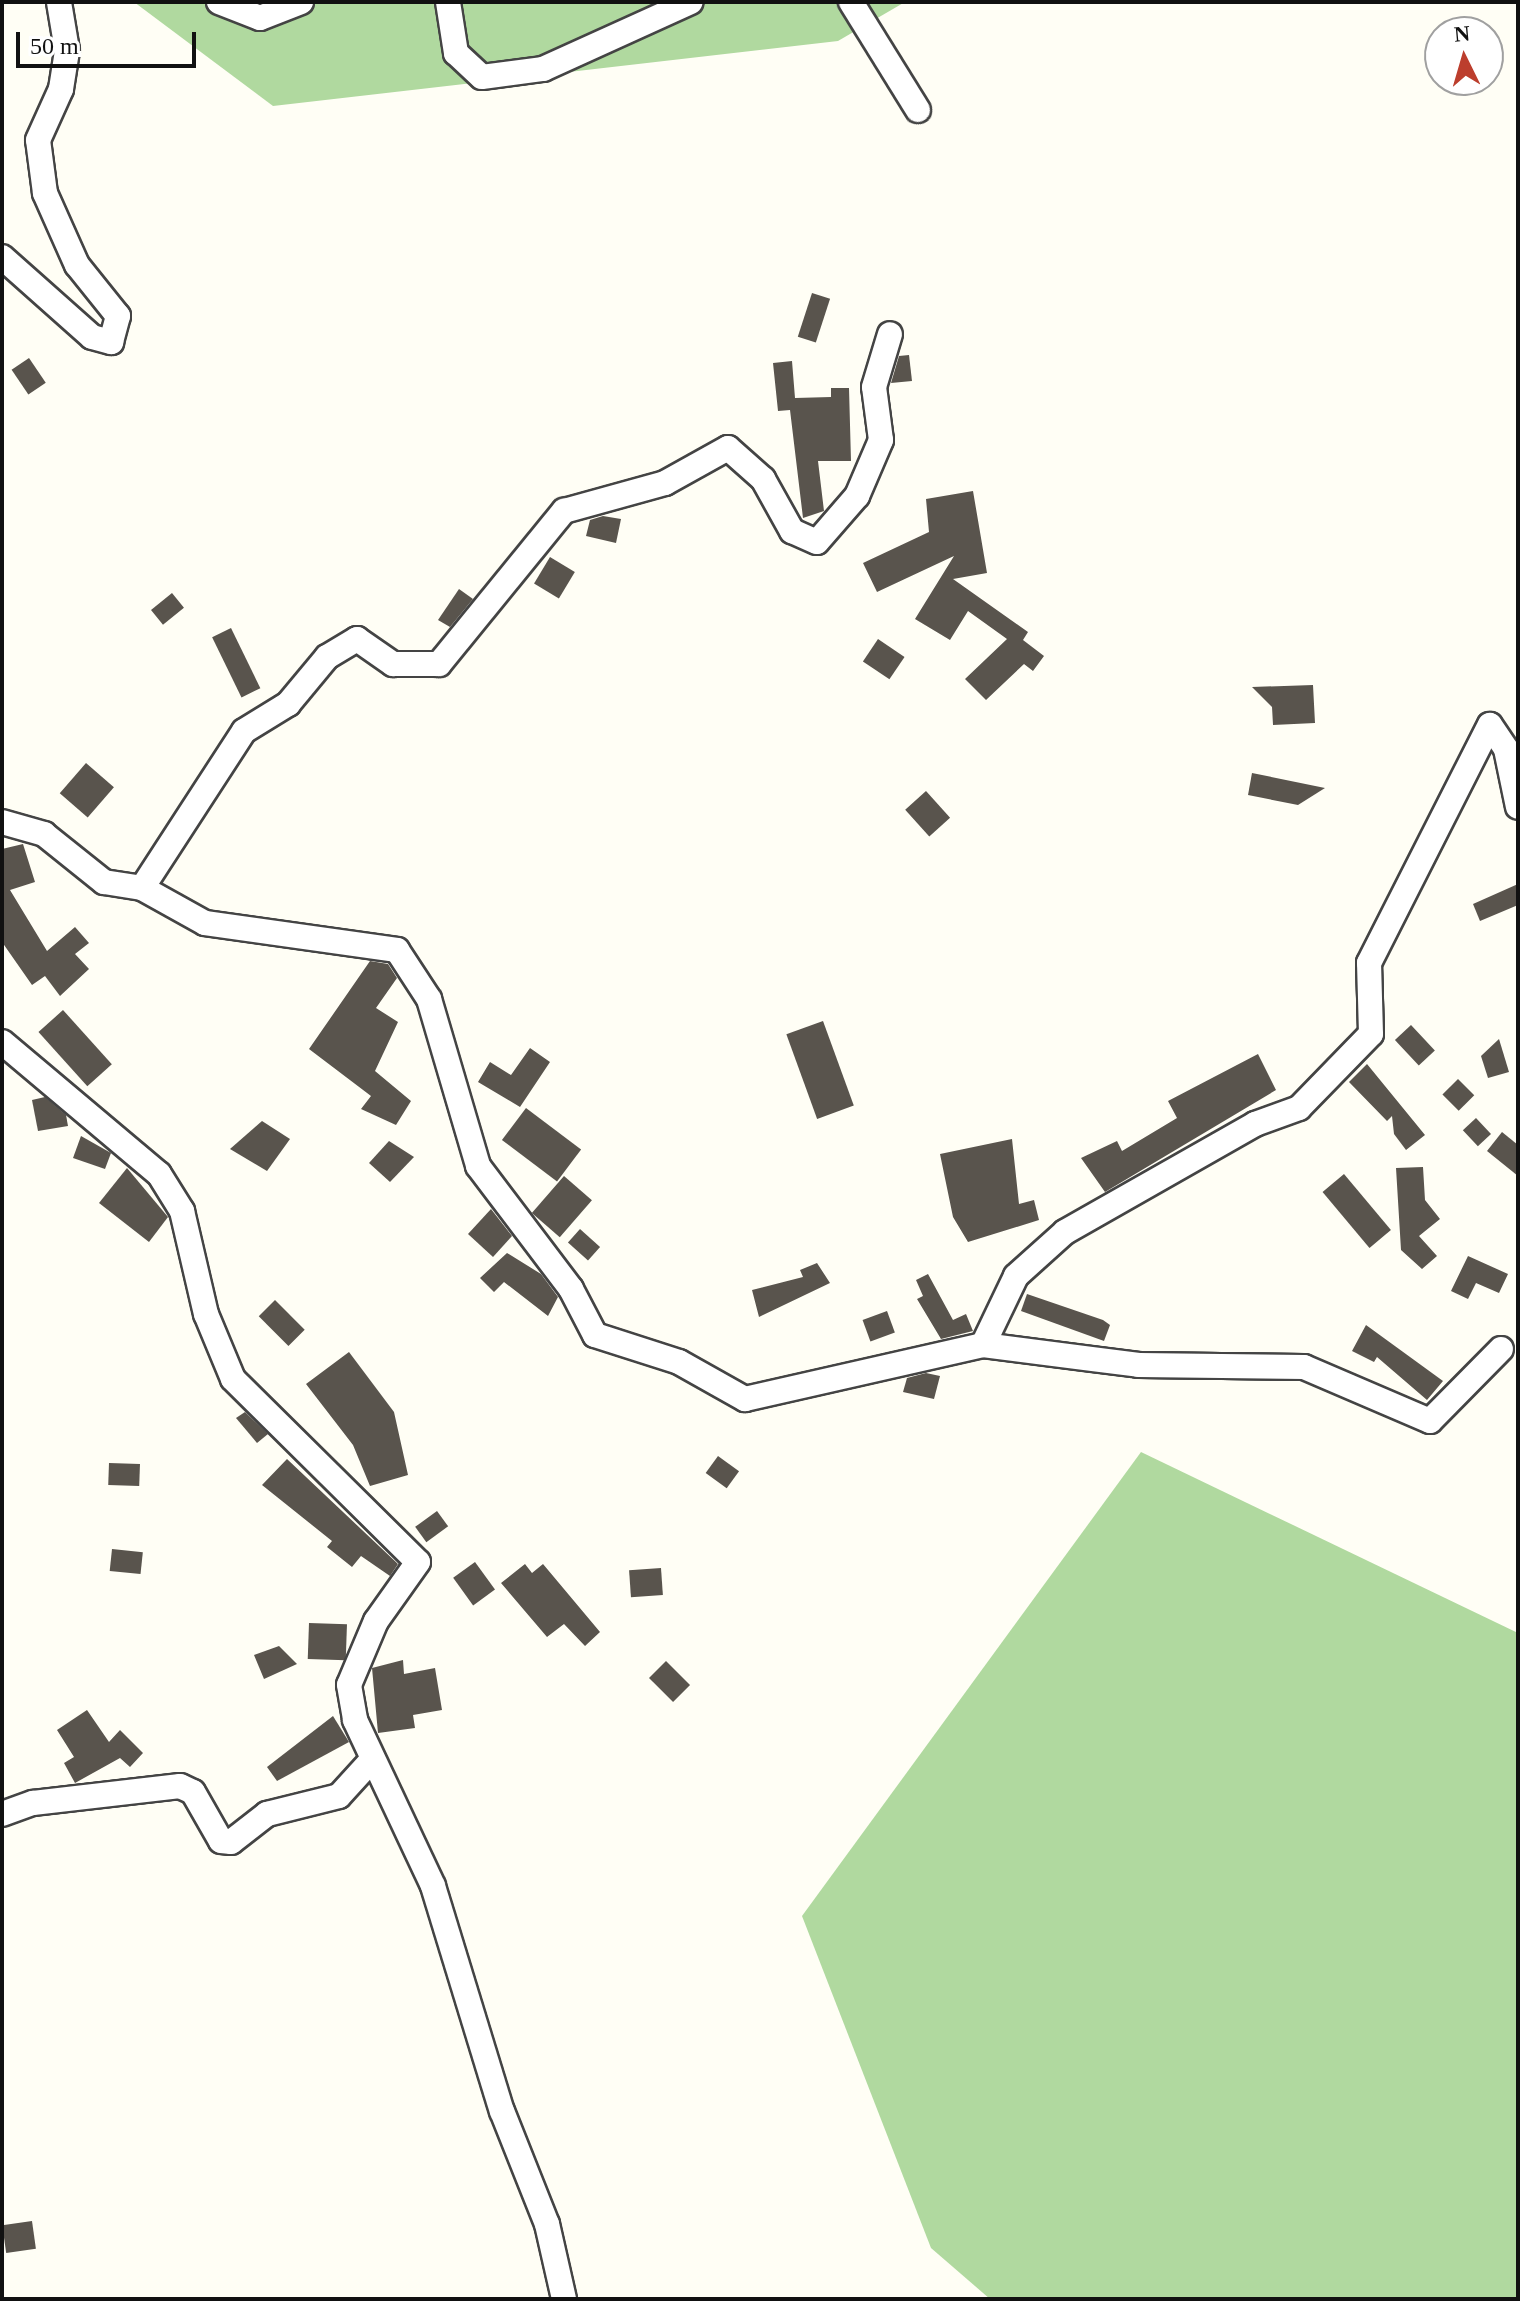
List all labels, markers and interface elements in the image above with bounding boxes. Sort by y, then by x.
scale bar [20,16,200,66]
north arrow [1424,16,1504,96]
text: N [1453,20,1471,47]
text: 50 m [30,33,79,59]

